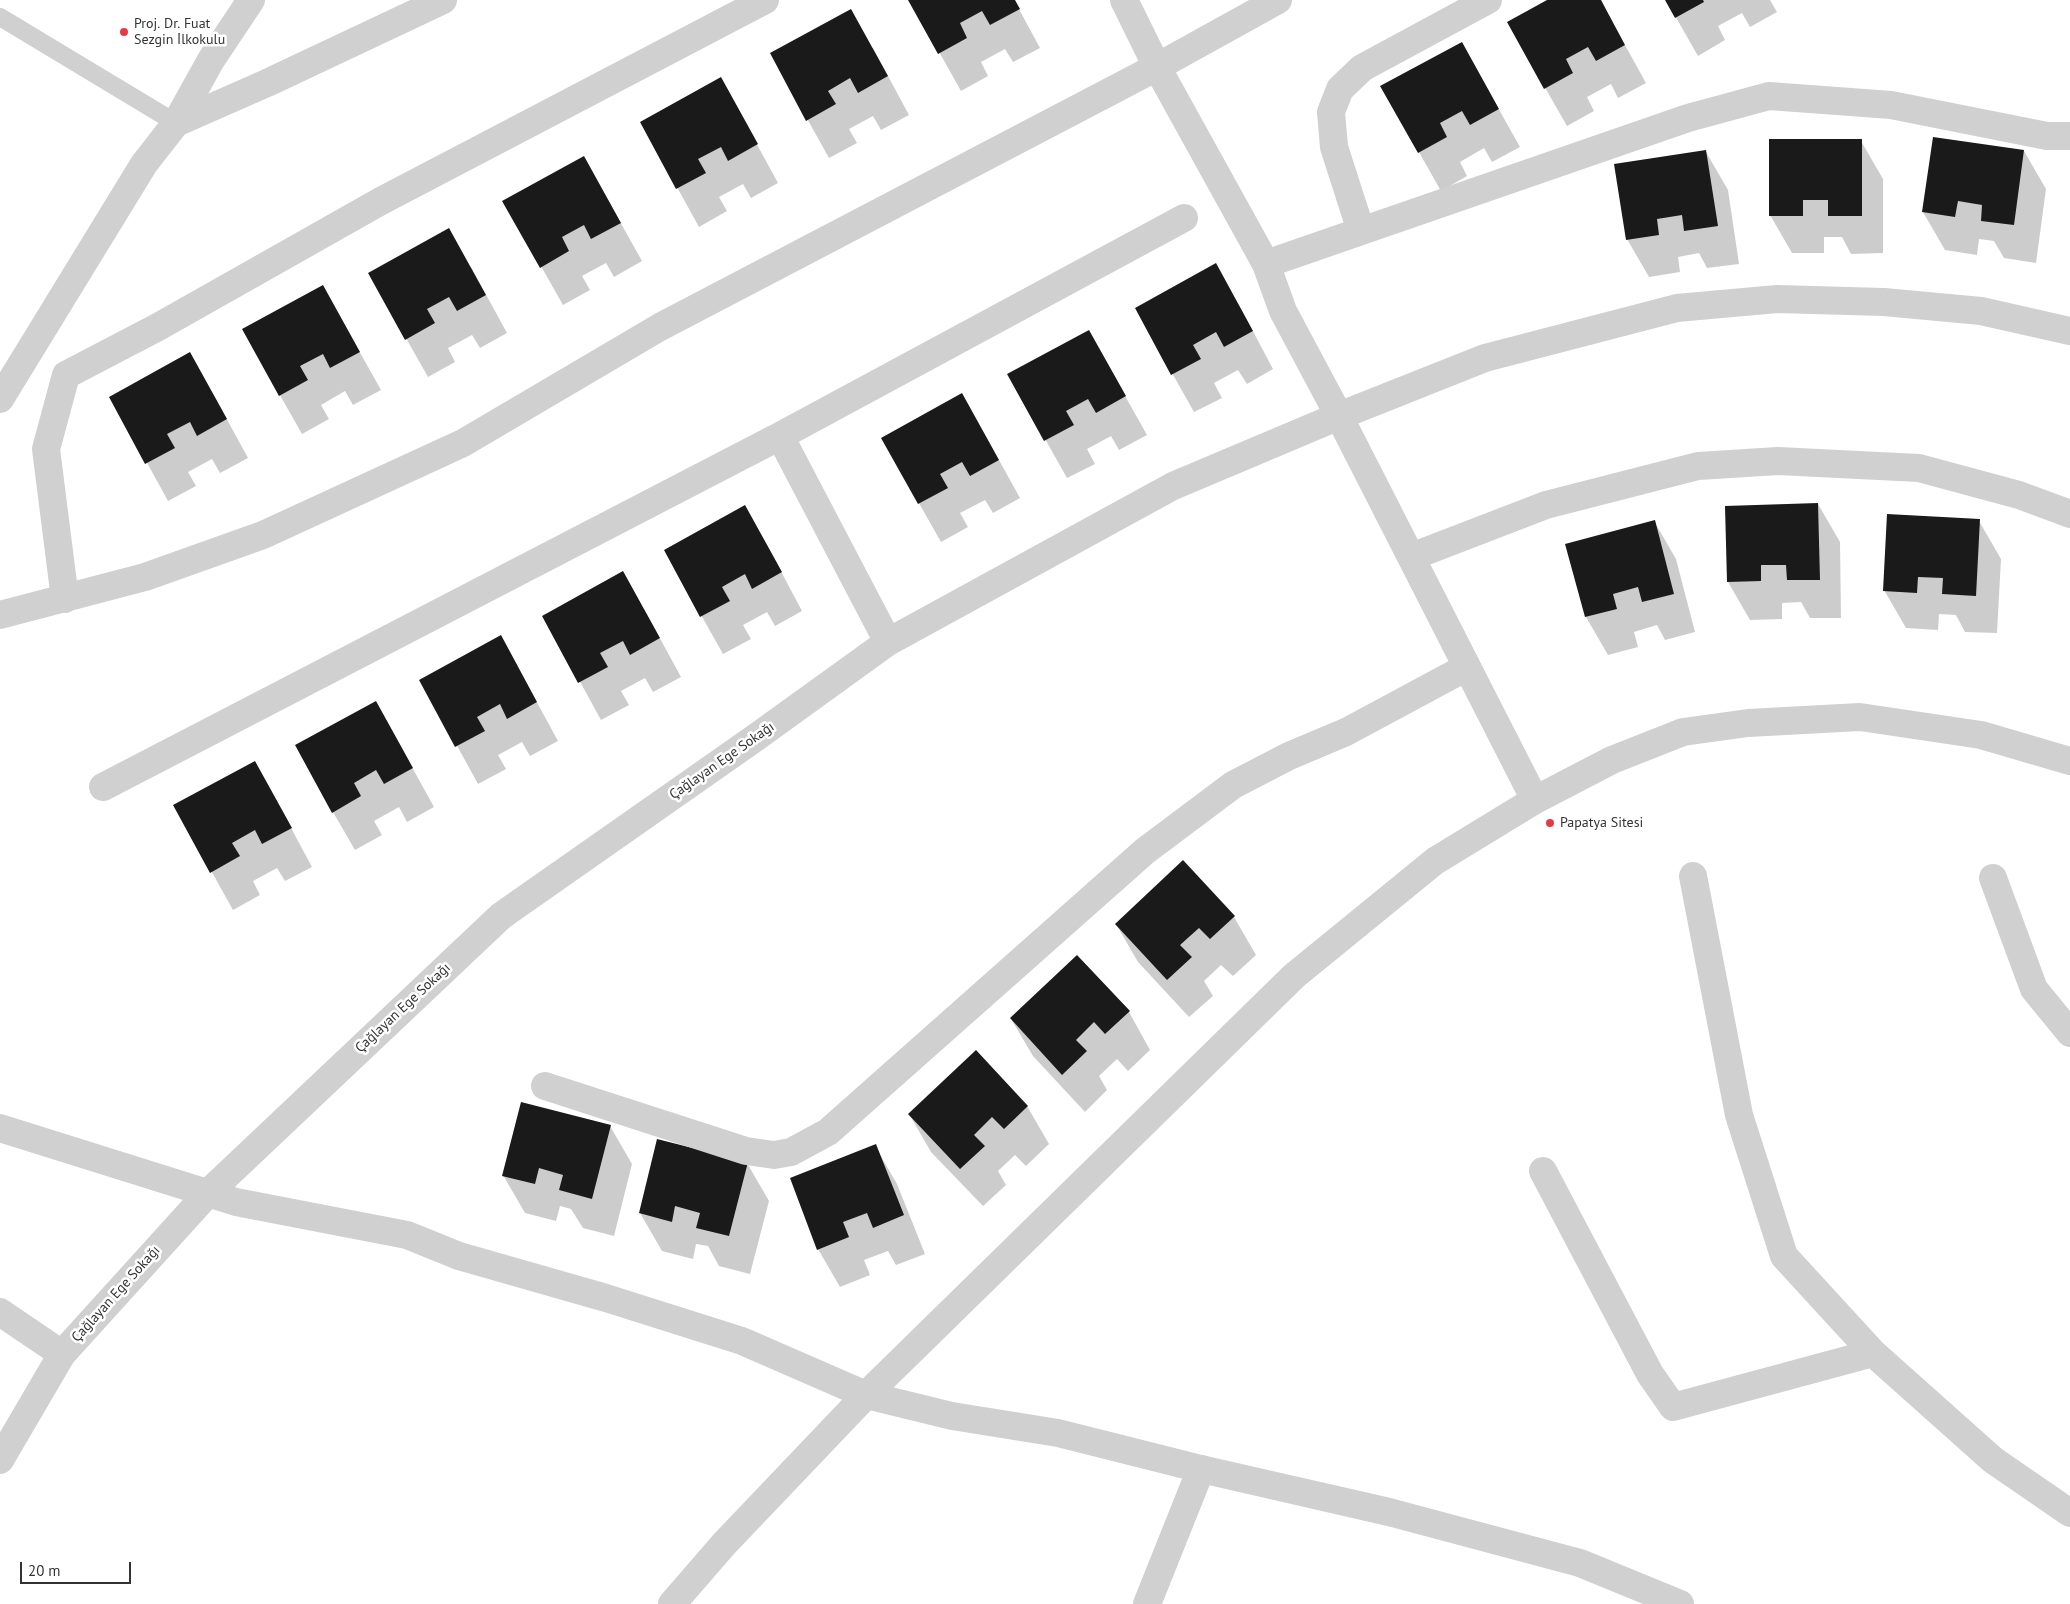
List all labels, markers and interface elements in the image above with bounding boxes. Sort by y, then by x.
place label: Proj. Dr. Fuat Sezgin İlkokulu [134,16,225,48]
marker: Proj. Dr. Fuat Sezgin İlkokulu [118,26,130,38]
street label: Çağlayan Ege Sokağı [666,719,778,803]
place label: Papatya Sitesi [1560,815,1643,831]
marker: Papatya Sitesi [1544,817,1556,829]
street label: Çağlayan Ege Sokağı [352,960,454,1056]
street label: Çağlayan Ege Sokağı [68,1242,164,1346]
scale bar [22,1552,134,1584]
text: 20 m [28,1561,61,1580]

